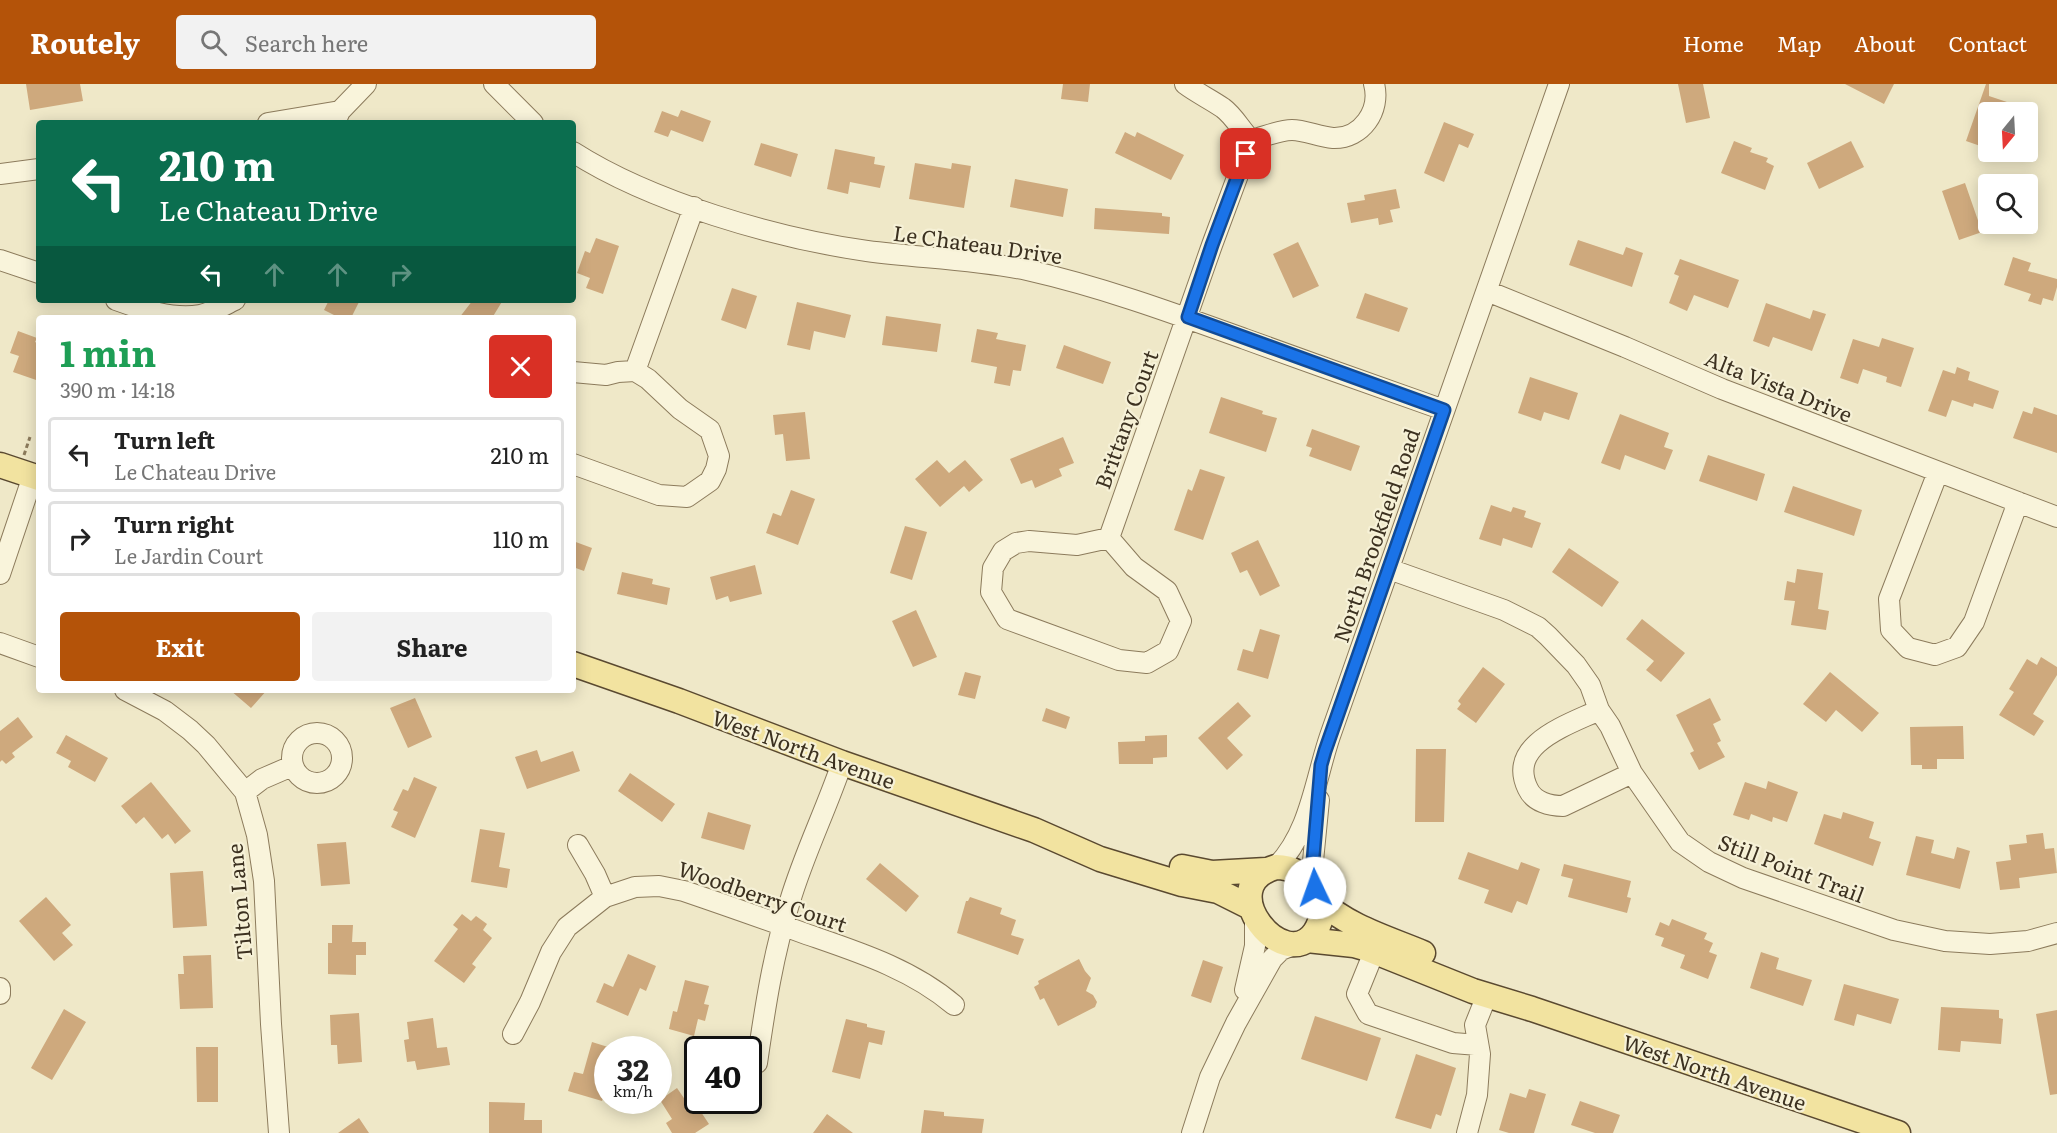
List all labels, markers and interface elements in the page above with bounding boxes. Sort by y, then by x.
search box [176,15,596,69]
text: Routely [30,21,140,63]
icon: search [197,26,230,59]
text: Search here [245,26,368,59]
text: Home [1683,27,1744,58]
text: Map [1777,27,1821,58]
text: About [1854,27,1916,58]
text: Contact [1949,27,2027,58]
north arrow [1978,102,2038,162]
map controls [1978,102,2038,234]
pin [1220,128,1271,179]
text: 210 m [159,132,275,194]
icon: arrive [1229,137,1262,170]
icon: left [60,144,138,222]
button: search [1978,174,2038,234]
text: Le Chateau Drive [159,189,378,229]
street label: Le Chateau Drive [892,216,1065,270]
icon: left [195,258,228,291]
icon: ahead [258,258,291,291]
icon: ahead [321,258,354,291]
icon: right [384,258,417,291]
text: 1 min [60,325,156,378]
button: close [489,335,552,398]
street label: Alta Vista Drive [1701,341,1857,429]
street label: Brittany Court [1086,345,1165,493]
text: 390 m · 14:18 [60,374,175,404]
text: Turn left [114,423,215,456]
street label: North Brookfield Road [1324,424,1426,646]
icon: left [63,438,96,471]
text: 210 m [490,438,549,471]
text: Le Chateau Drive [114,456,276,486]
text: Turn right [114,507,234,540]
icon: right [63,522,96,555]
text: 110 m [493,522,549,555]
text: Le Jardin Court [114,540,263,570]
button: Exit [60,612,300,681]
button: Share [312,612,552,681]
street label: West North Avenue [708,701,900,796]
street label: Still Point Trail [1714,825,1870,909]
street label: Tilton Lane [217,842,259,962]
street label: Woodberry Court [674,852,852,939]
position arrow [1283,856,1347,920]
street label: West North Avenue [1619,1025,1811,1117]
speed limit sign: 40 [684,1036,762,1114]
text: 32 [617,1046,649,1090]
text: km/h [613,1079,653,1102]

